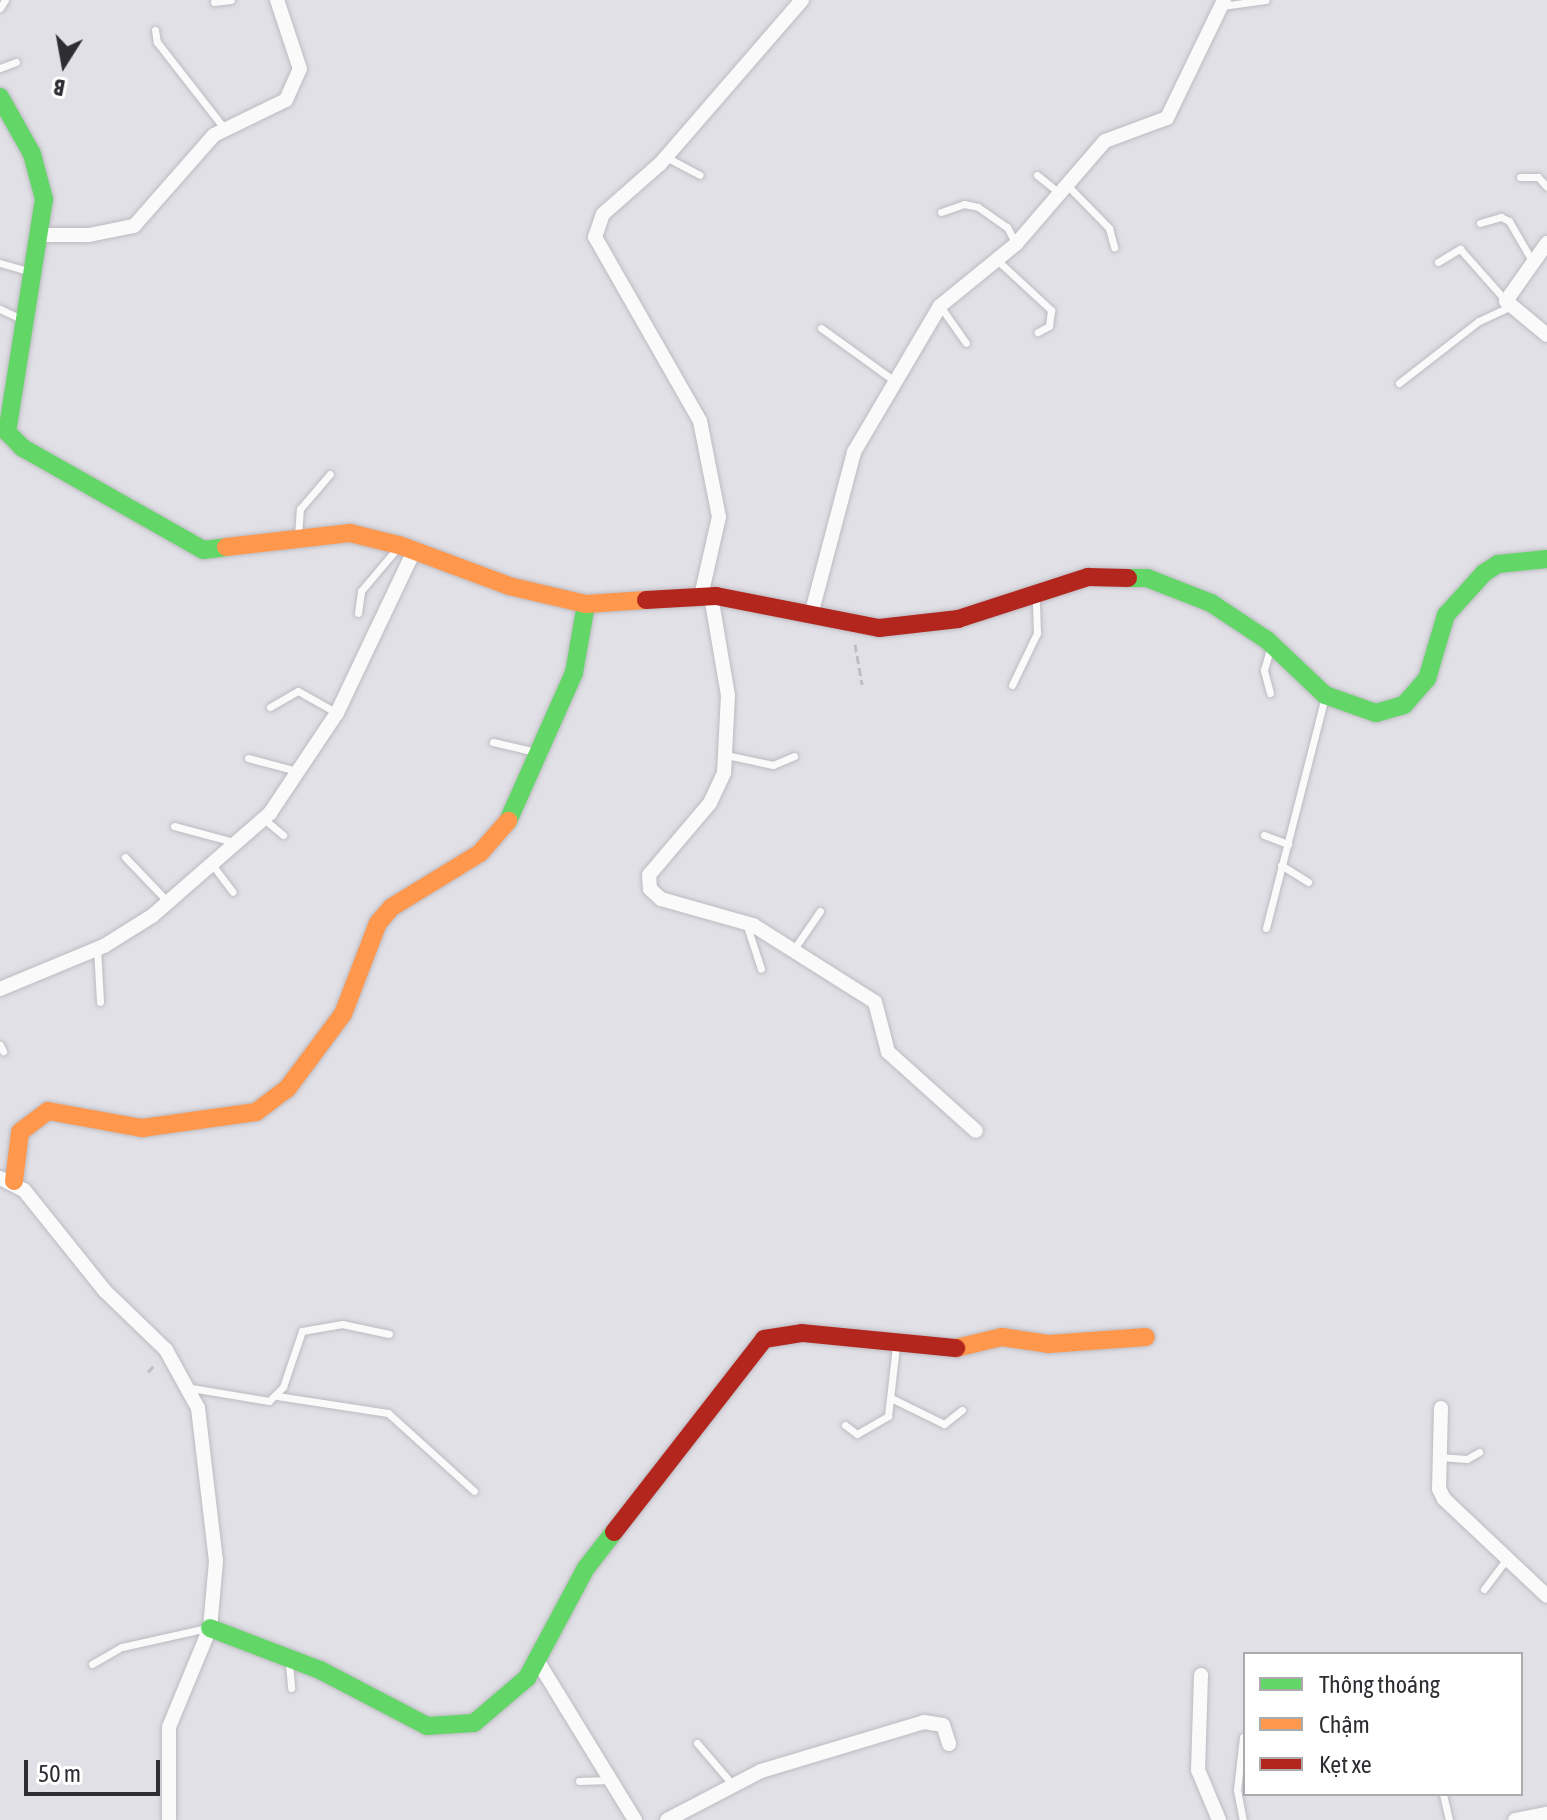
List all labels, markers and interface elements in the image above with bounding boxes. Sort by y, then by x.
north arrow [24,24,104,104]
text: B [52,74,67,101]
legend [1243,1652,1523,1796]
text: Thông thoáng [1319,1671,1440,1698]
text: Chậm [1319,1711,1370,1738]
scale bar [28,1744,164,1794]
text: Kẹt xe [1319,1751,1372,1778]
text: 50 m [38,1760,81,1787]

